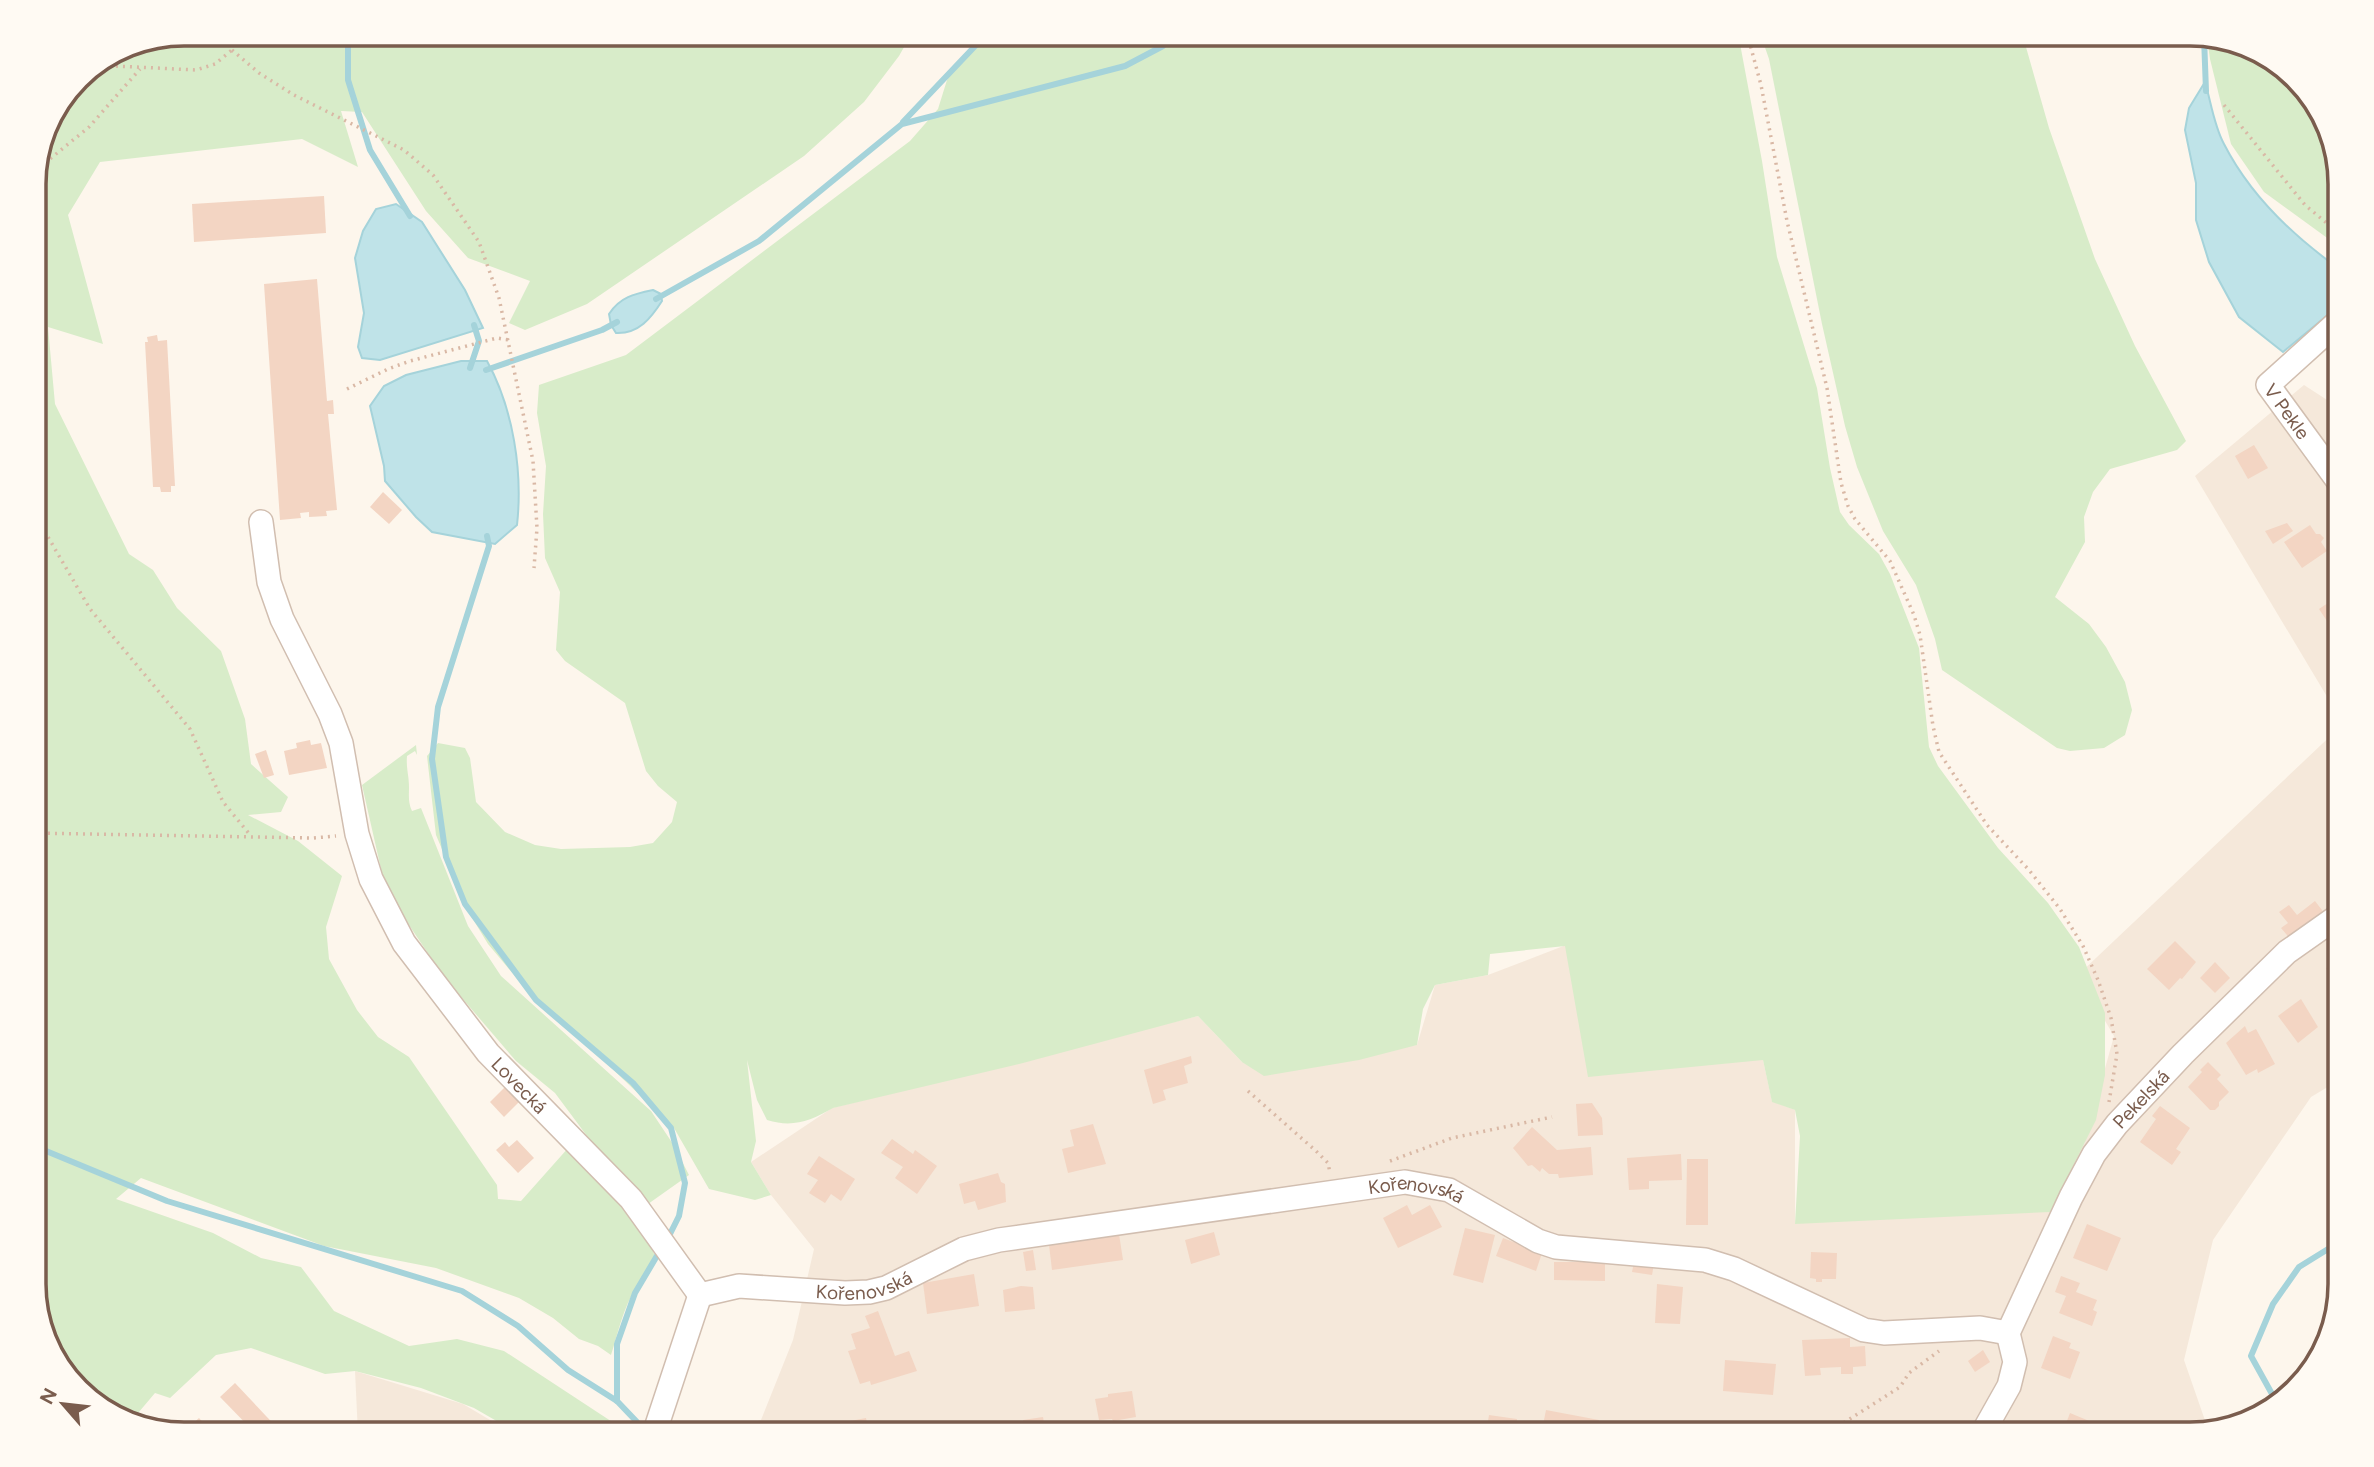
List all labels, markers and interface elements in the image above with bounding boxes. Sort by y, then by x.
street label: V Pekle [2259,379,2315,443]
street label: Lovecká [487,1052,552,1118]
street label: Pekelská [2108,1065,2174,1133]
street label: Kořenovská [1366,1170,1469,1208]
street label: Kořenovská [815,1265,916,1305]
north arrow [28,1369,98,1439]
text: N [35,1384,62,1408]

